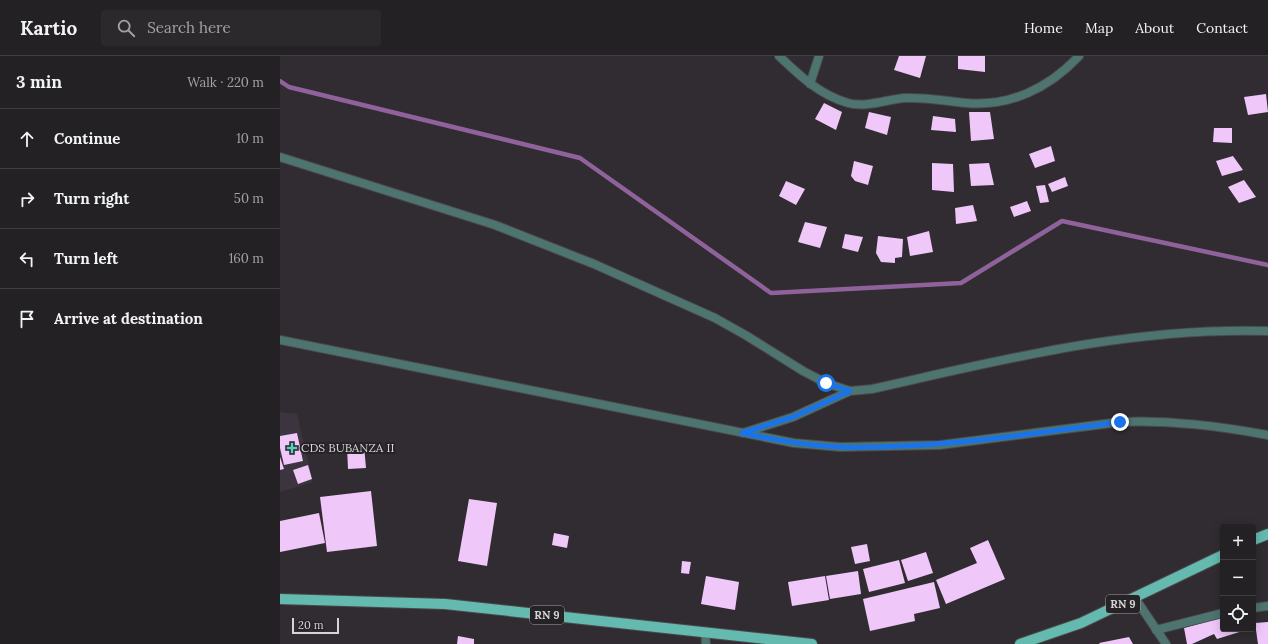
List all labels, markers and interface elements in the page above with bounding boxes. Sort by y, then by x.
search box [101,10,381,46]
text: Kartio [20,16,77,40]
icon: search [115,17,137,39]
text: Search here [147,18,231,37]
text: Home [1024,19,1063,37]
text: Map [1085,19,1113,37]
text: About [1135,19,1174,37]
text: Contact [1196,19,1248,37]
text: 3 min [16,71,62,93]
text: Walk · 220 m [187,74,264,91]
icon: ahead [16,128,38,150]
text: Continue [54,129,120,148]
text: 10 m [236,130,264,147]
icon: right [16,188,38,210]
text: Turn right [54,189,130,208]
text: 50 m [234,190,264,207]
icon: left [16,248,38,270]
text: Turn left [54,249,118,268]
text: 160 m [229,250,264,267]
icon: arrive [16,308,38,330]
text: Arrive at destination [54,309,203,328]
route start [817,374,835,392]
route end [1111,413,1129,431]
place label: CDS BUBANZA II [301,440,394,455]
marker: CDS BUBANZA II [286,442,298,454]
map controls [1220,524,1256,632]
button: + [1220,524,1256,560]
button: − [1220,560,1256,596]
road number: RN 9 [1106,595,1140,613]
button: locate [1220,596,1256,632]
road number: RN 9 [530,606,564,624]
scale bar [292,616,339,635]
text: 20 m [298,618,323,632]

